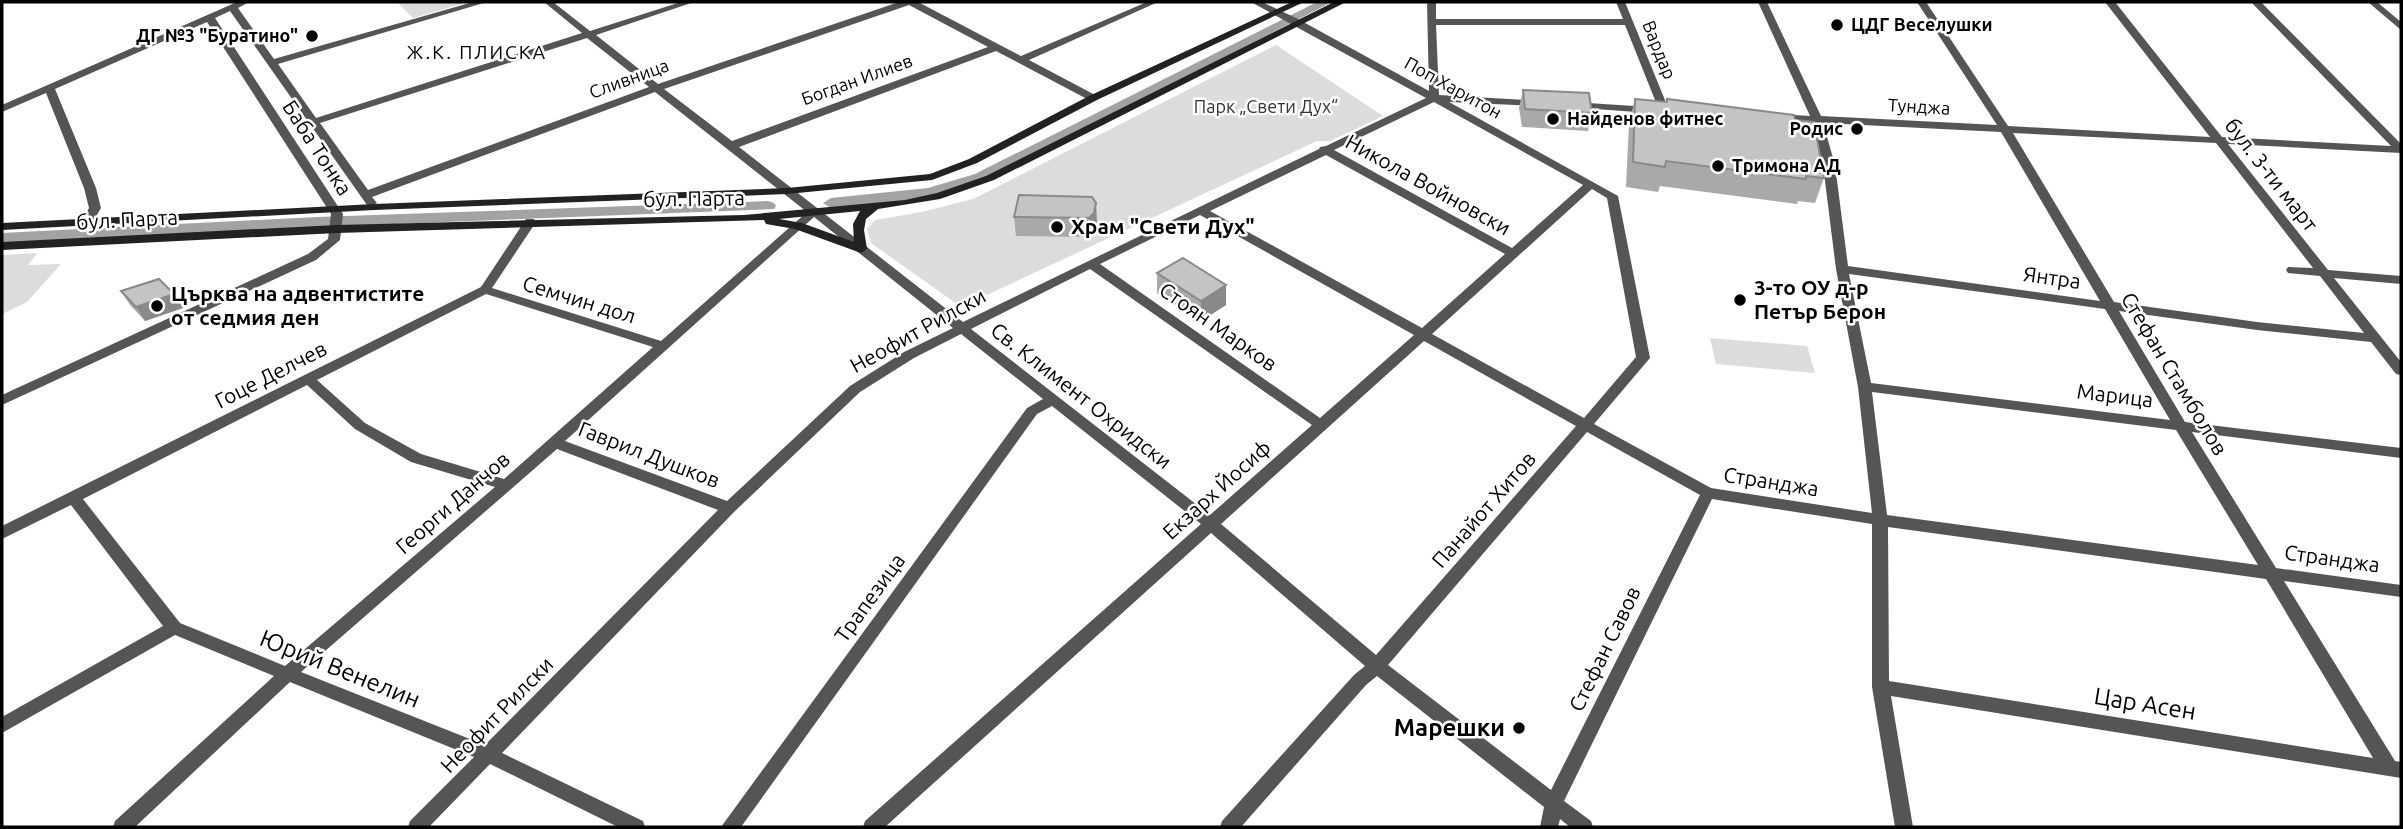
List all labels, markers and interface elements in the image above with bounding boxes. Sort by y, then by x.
place label: ЦДГ Веселушки [1851,14,1993,34]
street label: Вардар [1639,17,1681,82]
marker: ЦДГ Веселушки [1829,17,1845,33]
place label: ДГ №3 "Буратино" [136,25,298,45]
marker: ДГ №3 "Буратино" [304,28,320,44]
district label: Ж.К. ПЛИСКА [407,41,547,63]
street label: Богдан Илиев [798,50,915,108]
street label: Поп Харитон [1401,52,1506,122]
street label: Сливница [586,54,671,102]
street label: Тунджа [1887,94,1951,118]
street label: Баба Тонка [278,95,357,199]
park label: Парк „Свети Дух“ [1194,96,1338,116]
place label: Найденов фитнес [1567,108,1724,128]
marker: Найденов фитнес [1545,111,1561,127]
street label: бул. 3-ти март [2220,113,2324,236]
place label: Родис [1789,118,1843,138]
marker: Родис [1849,121,1865,137]
street label: Никола Войновски [1342,129,1515,239]
place label: Тримона АД [1732,155,1841,175]
marker: Тримона АД [1710,158,1726,174]
street label: бул. Парта [643,185,745,211]
street label: бул. Парта [75,204,179,234]
place label: Храм "Свети Дух" [1071,214,1255,238]
marker: Храм "Свети Дух" [1049,219,1065,235]
street label: Янтра [2022,261,2082,293]
street label: Семчин дол [520,270,639,328]
place label: 3-то ОУ д-р Петър Берон [1754,275,1886,323]
street label: Стоян Марков [1155,277,1282,376]
place label: Църква на адвентистите от седмия ден [171,281,424,329]
street label: Неофит Рилски [846,283,990,377]
street label: Стефан Стамболов [2117,288,2233,459]
marker: 3-то ОУ д-р Петър Берон [1732,292,1748,308]
marker: Църква на адвентистите от седмия ден [149,298,165,314]
street label: Св. Климент Охридски [986,317,1177,473]
street label: Гоце Делчев [211,336,330,412]
street label: Марица [2076,378,2155,412]
street label: Гаврил Душков [575,416,723,492]
street label: Екзарх Йосиф [1158,435,1275,544]
street label: Георги Данчов [391,446,514,558]
street label: Панайот Хитов [1426,446,1540,572]
street label: Странджа [1722,462,1821,500]
street label: Странджа [2283,539,2381,577]
street label: Трапезица [829,549,909,646]
street label: Стефан Савов [1563,582,1645,715]
street label: Юрий Венелин [256,624,424,713]
street label: Неофит Рилски [435,652,557,777]
street label: Цар Асен [2092,682,2198,725]
place label: Марешки [1394,714,1505,741]
marker: Марешки [1511,720,1527,736]

